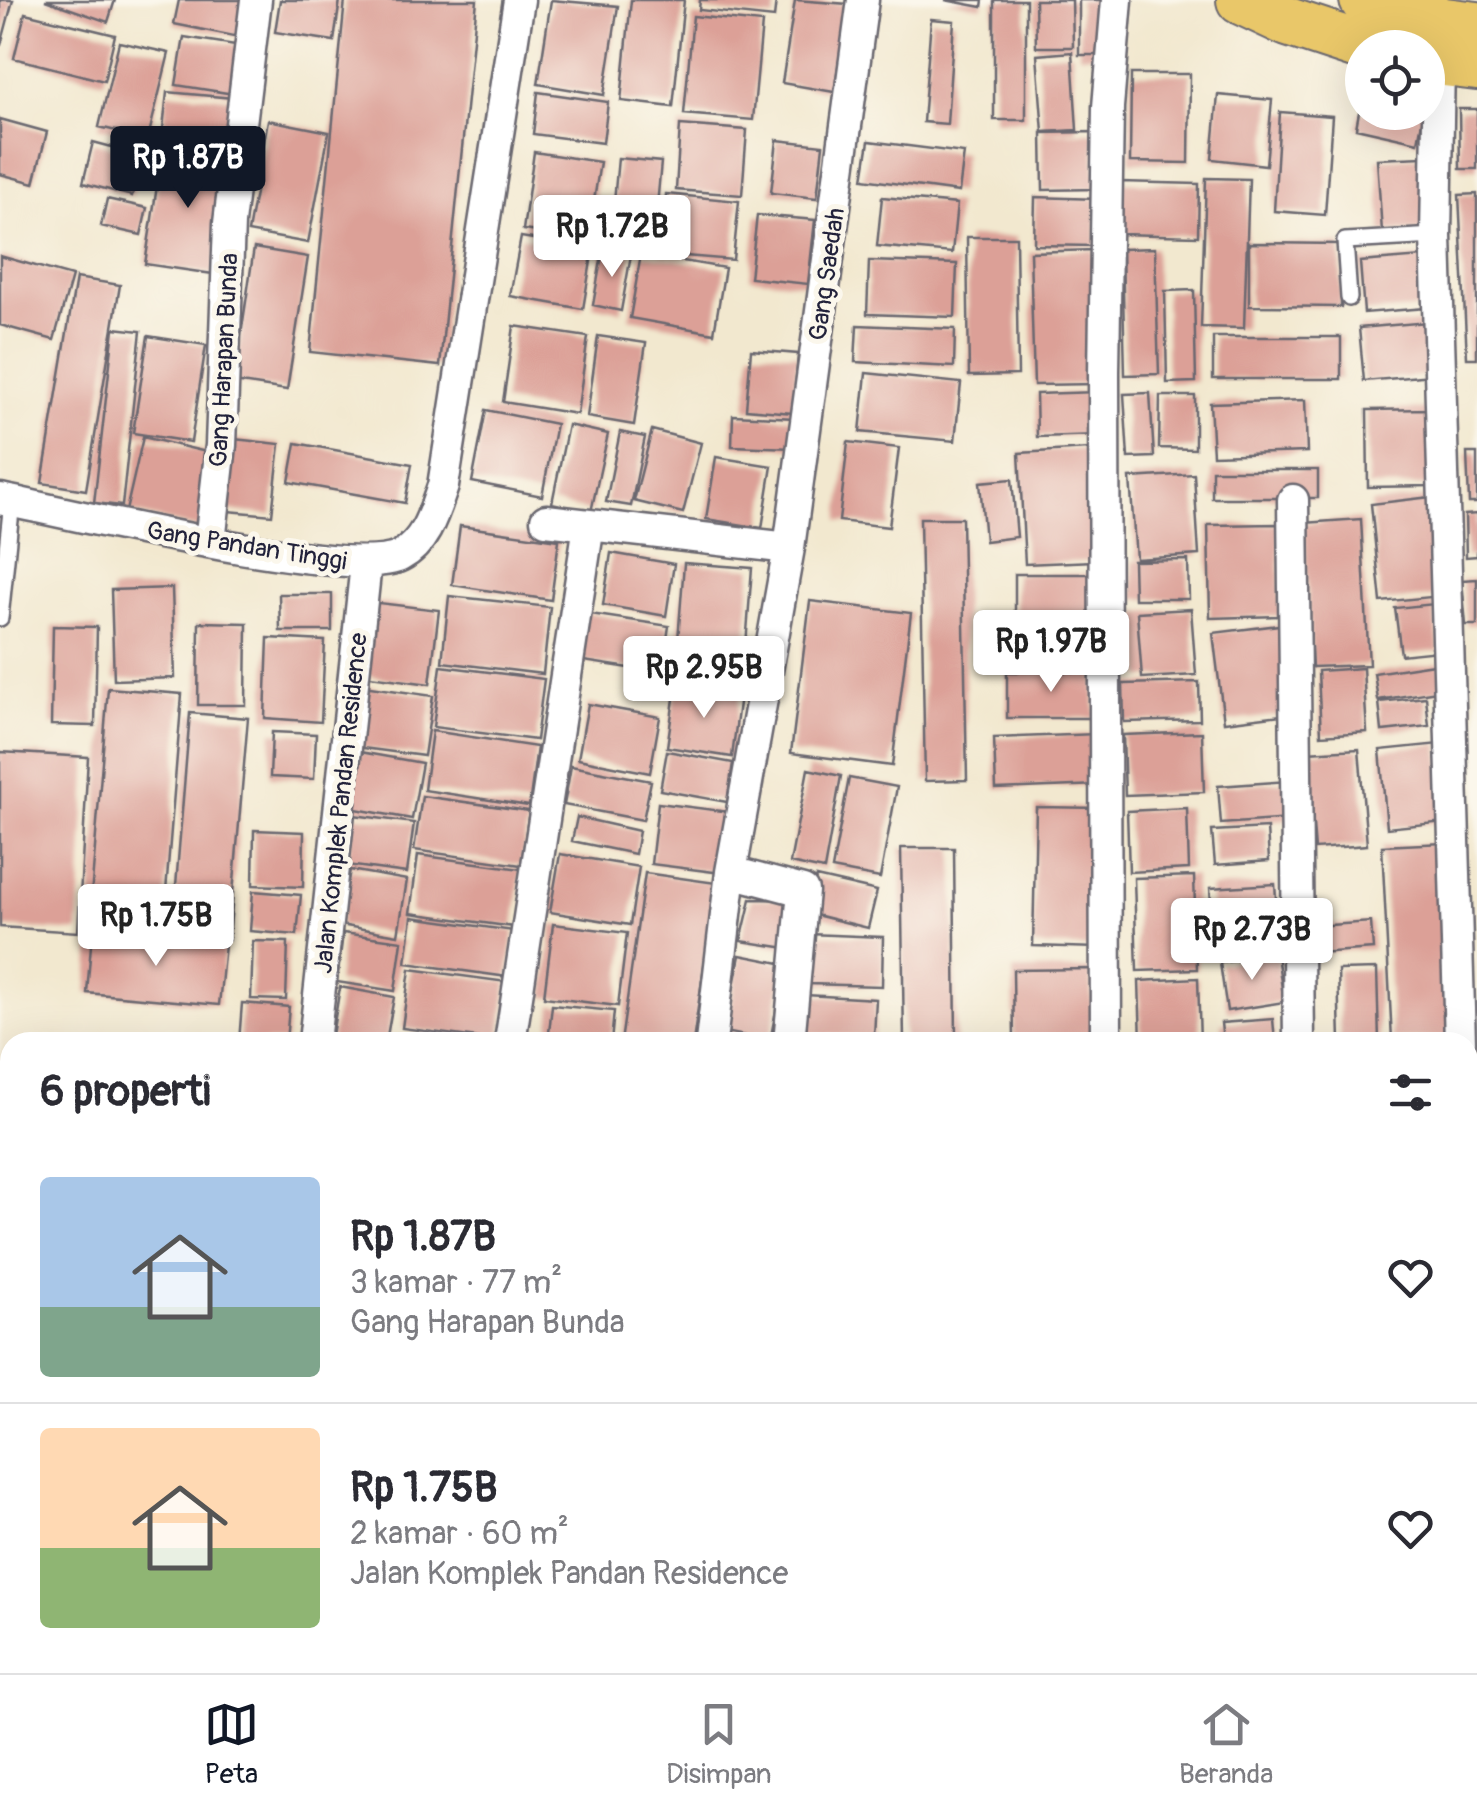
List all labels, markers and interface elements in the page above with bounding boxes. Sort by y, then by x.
map controls [1345,30,1445,130]
button: locate [1345,30,1445,130]
pin: Rp 1.87B [85,126,291,211]
text: Rp 1.87B [132,138,244,178]
pin: Rp 1.72B [509,195,715,280]
street label: Gang Saedah [803,206,852,343]
text: Rp 1.72B [555,207,669,247]
street label: Gang Harapan Bunda [203,252,246,468]
street label: Gang Pandan Tinggi [145,515,349,578]
pin: Rp 1.97B [948,610,1154,695]
text: Rp 1.97B [995,622,1107,662]
street label: Jalan Komplek Pandan Residence [308,631,375,975]
pin: Rp 2.95B [601,636,807,721]
text: Rp 2.95B [645,648,763,688]
pin: Rp 1.75B [53,884,259,969]
text: Rp 1.75B [100,896,212,936]
pin: Rp 2.73B [1149,898,1355,983]
text: Rp 2.73B [1193,910,1311,950]
icon: filters [1383,1065,1438,1120]
text: 6 properti [40,1066,210,1118]
text: Rp 1.87B [350,1211,496,1263]
icon: home [120,1217,240,1337]
icon: heart [1383,1250,1438,1305]
text: 3 kamar · 77 m² [350,1263,562,1303]
text: Gang Harapan Bunda [350,1303,625,1343]
text: Rp 1.75B [350,1462,498,1514]
icon: home [120,1468,240,1588]
icon: heart [1383,1501,1438,1556]
text: 2 kamar · 60 m² [350,1514,569,1554]
text: Jalan Komplek Pandan Residence [350,1554,788,1594]
tab: Peta [204,1697,259,1792]
tab: Disimpan [666,1697,772,1792]
tab: Beranda [1179,1697,1273,1792]

